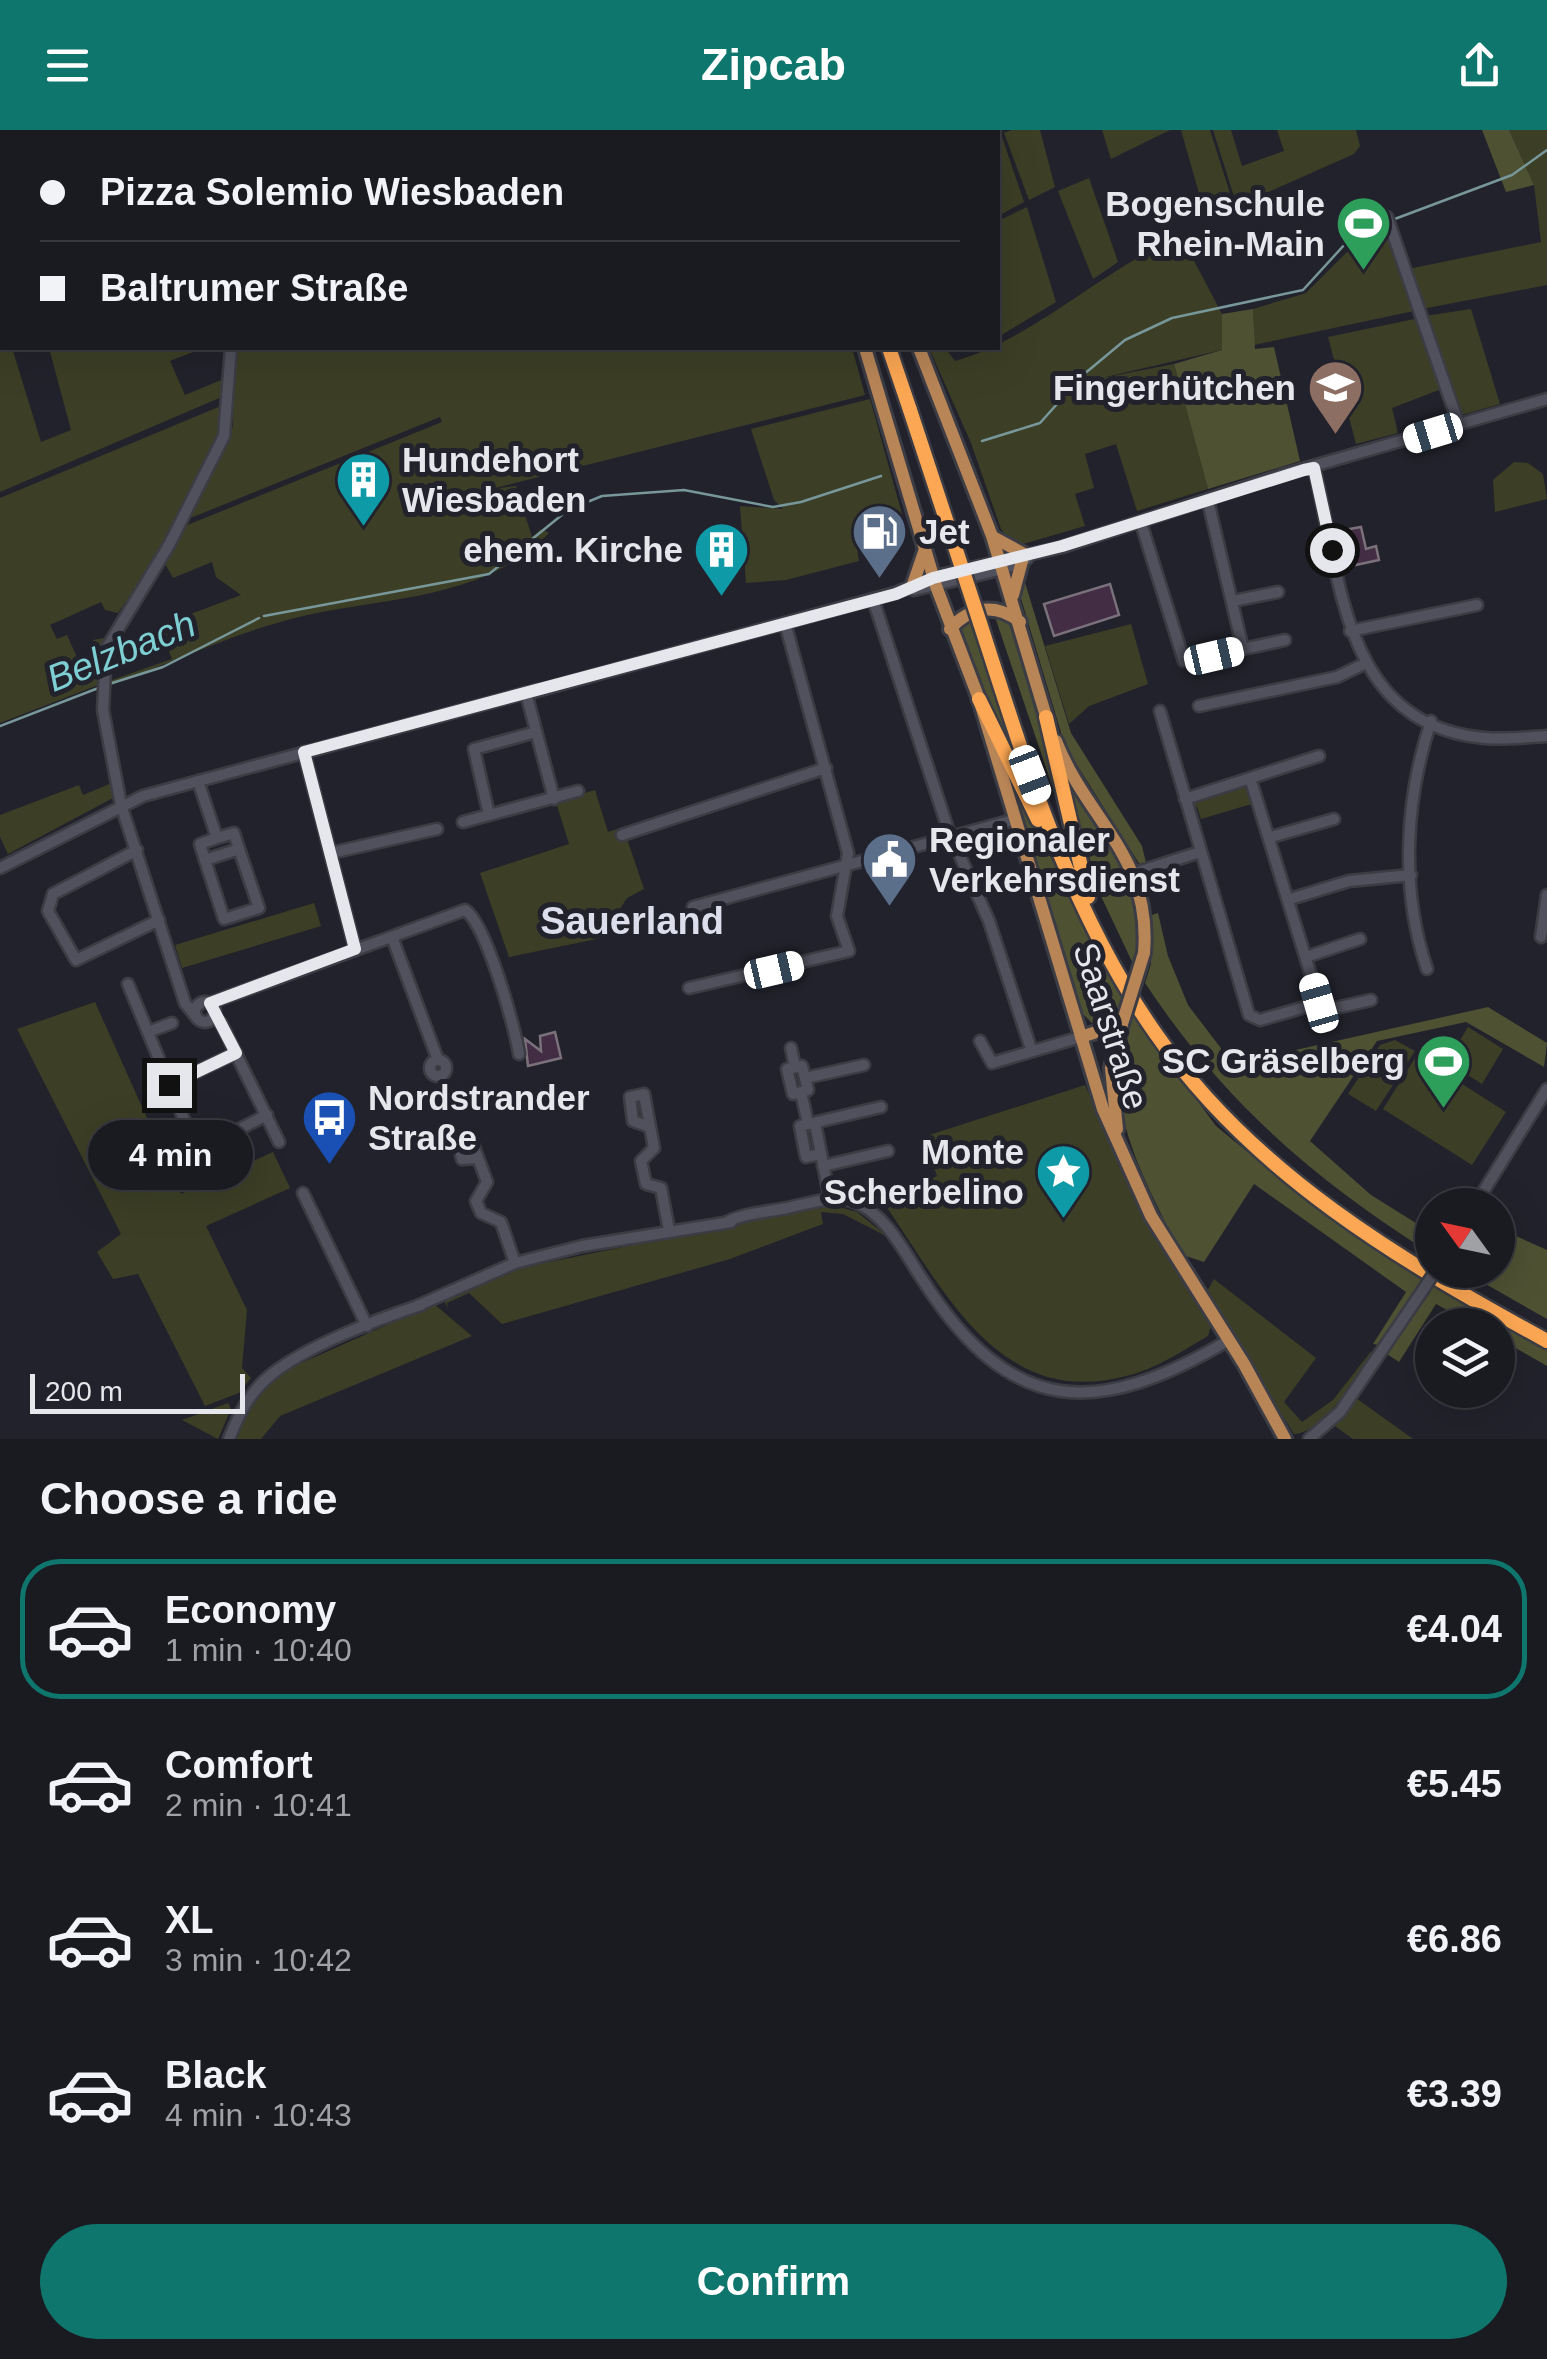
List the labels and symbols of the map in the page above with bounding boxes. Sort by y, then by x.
place label: Bogenschule Rhein-Main [1105,184,1325,263]
sports icon: Bogenschule Rhein-Main [1334,194,1394,273]
school or university icon: Fingerhütchen [1305,358,1365,437]
place label: Fingerhütchen [1053,368,1296,407]
car [1400,410,1466,456]
place label: Hundehort Wiesbaden [402,440,586,519]
building icon: Hundehort Wiesbaden [333,450,393,529]
fuel station icon: Jet [850,502,910,581]
place label: Jet [919,512,970,551]
building icon: ehem. Kirche [692,520,752,599]
route start [1310,528,1355,573]
place label: ehem. Kirche [463,530,683,569]
water label: Belzbach [41,602,201,700]
car [1181,635,1247,677]
car [1005,742,1055,808]
place label: Regionaler Verkehrsdienst [929,820,1180,899]
public building icon: Regionaler Verkehrsdienst [860,830,920,909]
district label: Sauerland [540,900,724,942]
street label: Saarstraße [1066,937,1157,1114]
car [741,949,807,991]
car [1296,970,1342,1036]
sports icon: SC Gräselberg [1414,1031,1474,1110]
place label: SC Gräselberg [1162,1041,1405,1080]
route end [147,1063,192,1108]
place label: Nordstrander Straße [368,1078,590,1157]
bus stop icon: Nordstrander Straße [299,1088,359,1167]
callout: 4 min [86,1120,252,1190]
place label: Monte Scherbelino [824,1132,1024,1211]
place icon: Monte Scherbelino [1033,1142,1093,1221]
north arrow [1415,1188,1515,1288]
scale bar [30,1369,245,1414]

